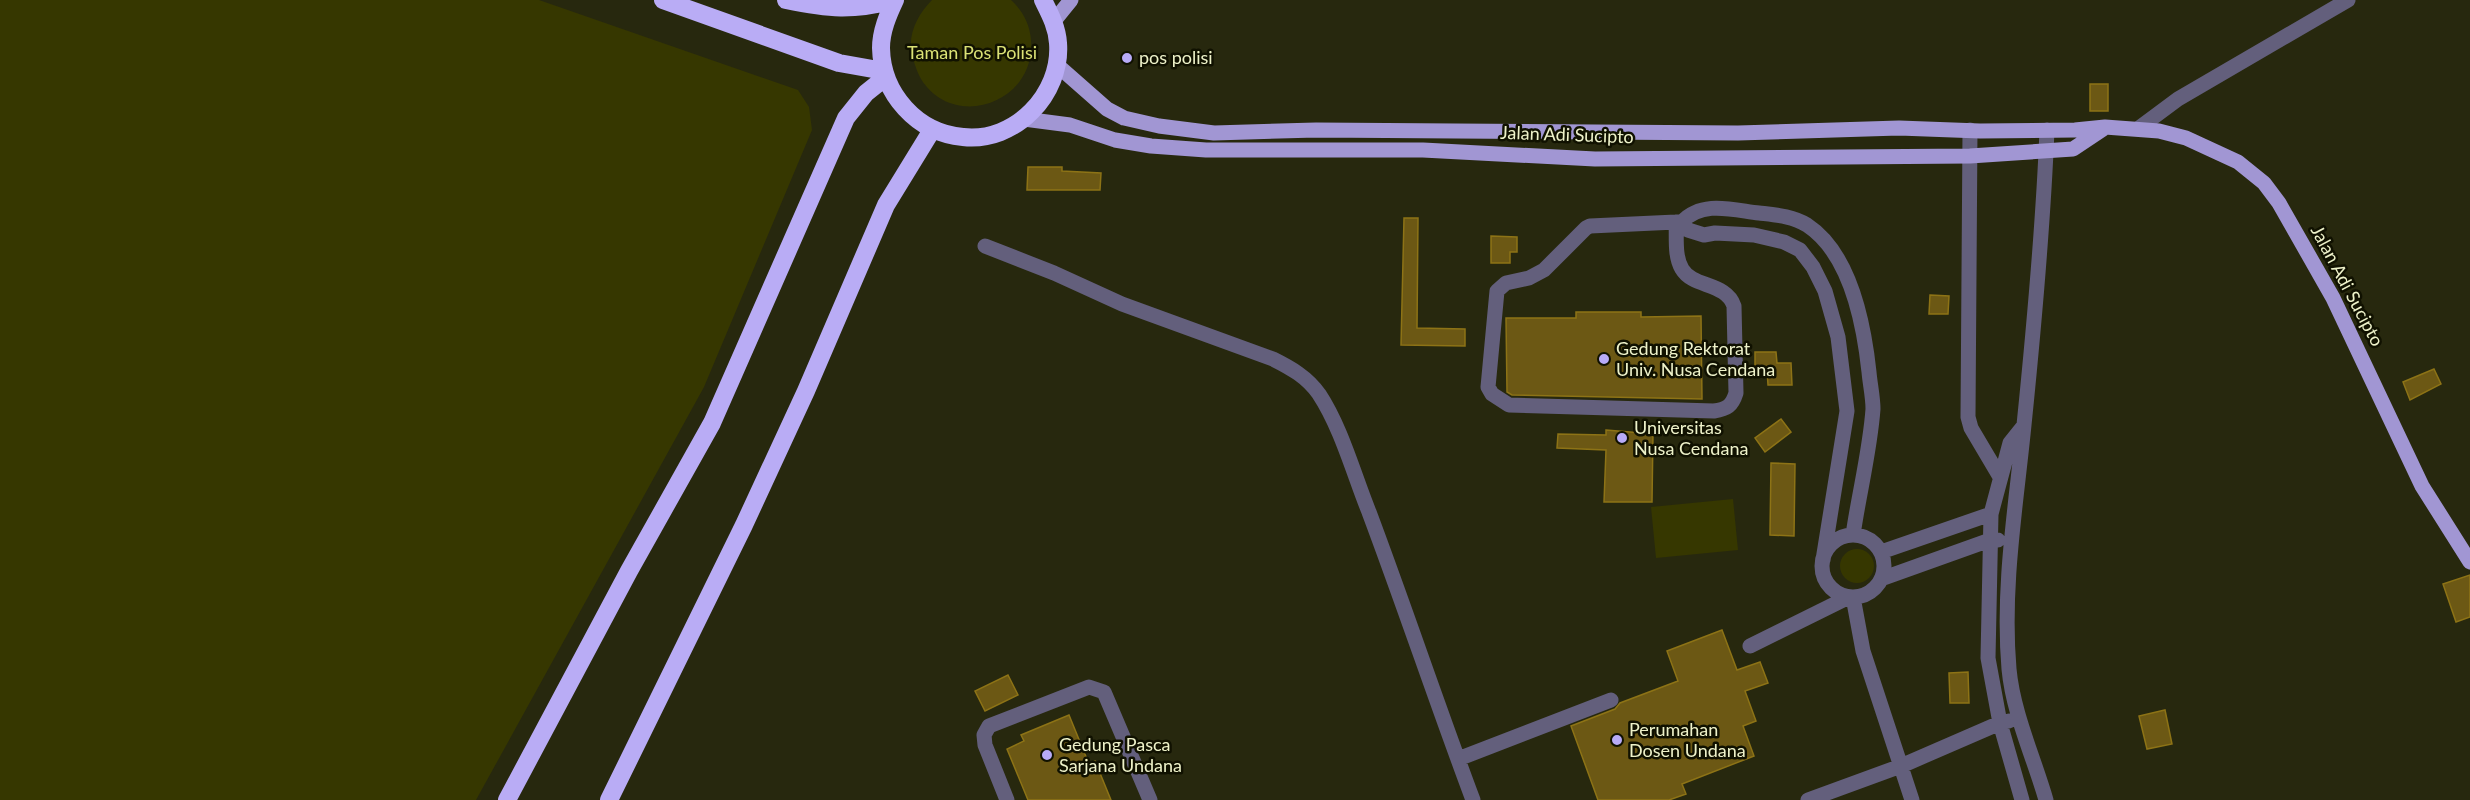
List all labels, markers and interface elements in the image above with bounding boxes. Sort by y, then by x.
park label: Taman Pos Polisi [907,41,1037,63]
place label: pos polisi [1139,46,1213,68]
marker: pos polisi [1120,51,1134,65]
street label: Jalan Adi Sucipto [1500,121,1634,147]
street label: Jalan Adi Sucipto [2307,221,2389,350]
place label: Gedung Rektorat Univ. Nusa Cendana [1616,337,1775,380]
marker: Gedung Rektorat Univ. Nusa Cendana [1597,352,1611,366]
place label: Universitas Nusa Cendana [1634,416,1748,459]
marker: Universitas Nusa Cendana [1615,431,1629,445]
place label: Perumahan Dosen Undana [1629,718,1746,761]
place label: Gedung Pasca Sarjana Undana [1059,733,1182,776]
marker: Perumahan Dosen Undana [1610,733,1624,747]
marker: Gedung Pasca Sarjana Undana [1040,748,1054,762]

